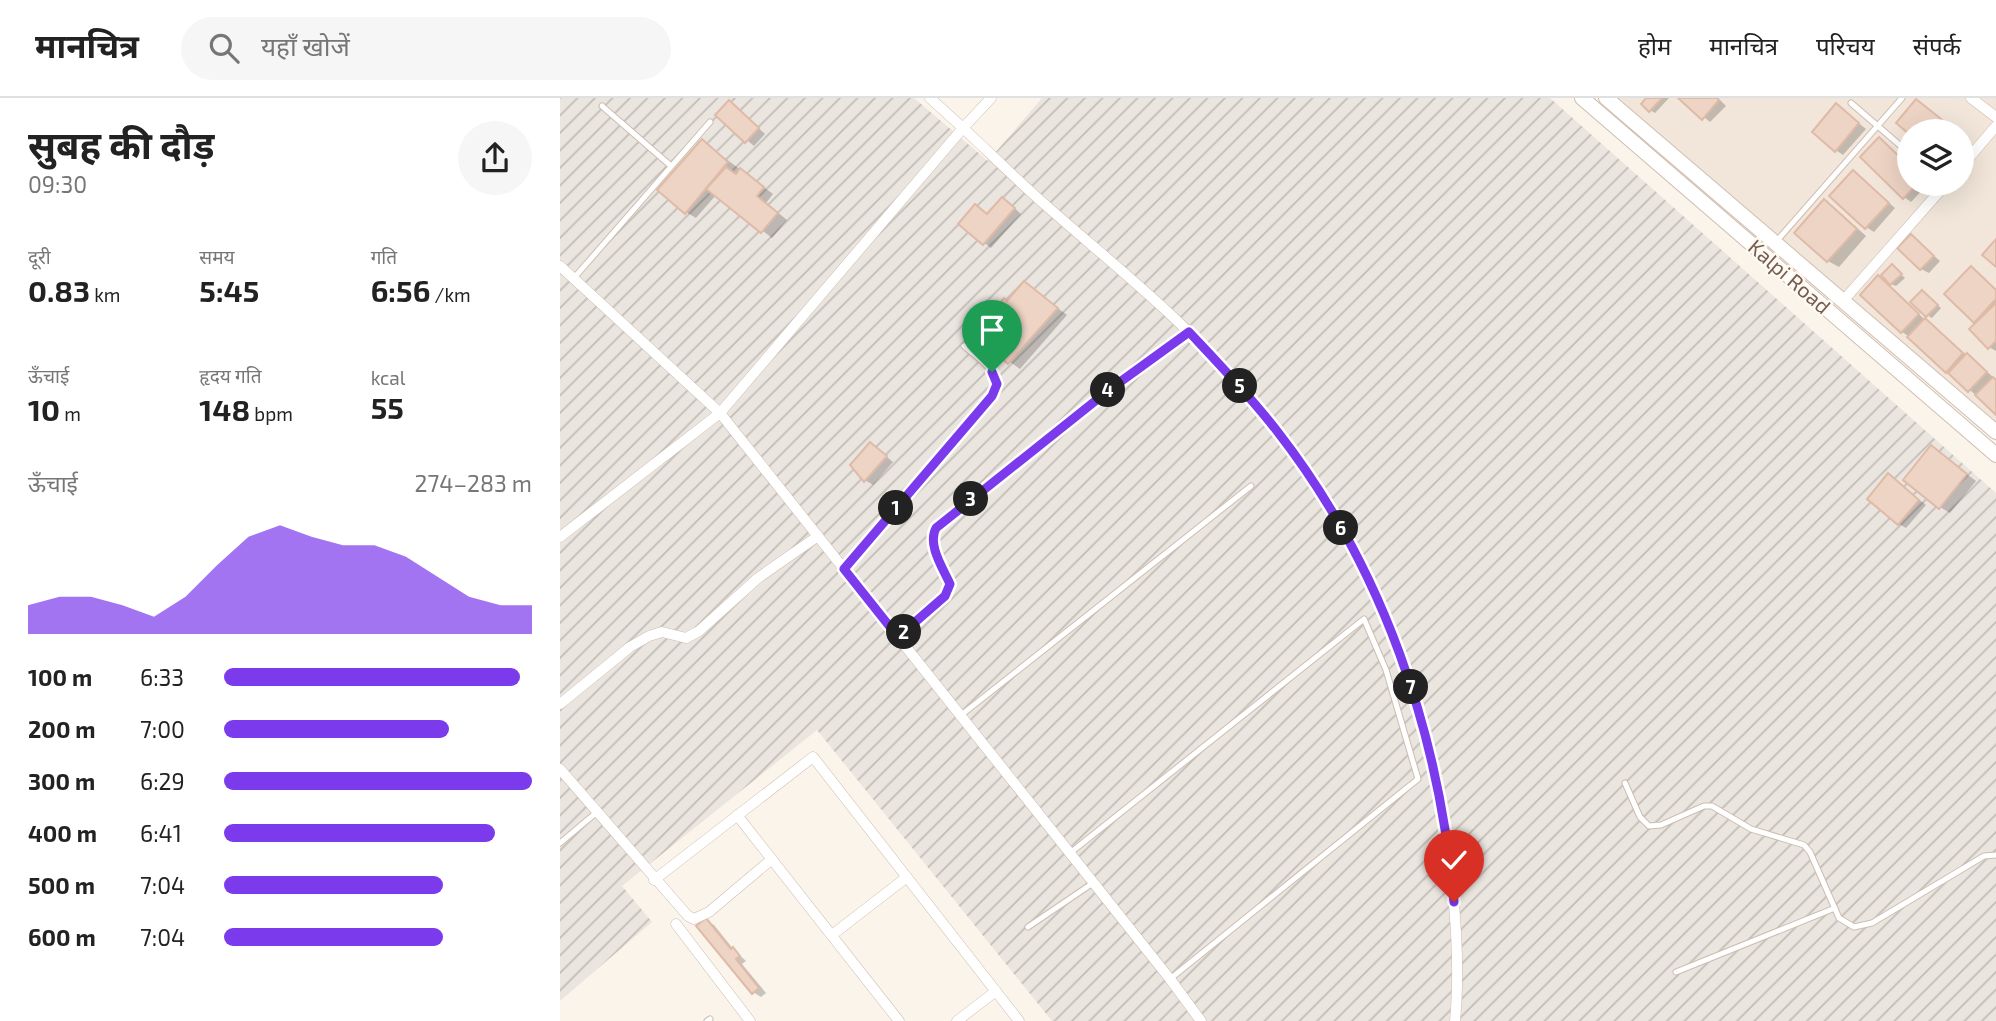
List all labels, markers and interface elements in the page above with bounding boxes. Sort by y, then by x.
search box [181,17,671,80]
text: मानचित्र [35,25,139,65]
icon: search [205,29,243,67]
text: यहाँ खोजें [261,30,350,61]
text: होम [1638,31,1671,60]
text: मानचित्र [1709,31,1778,60]
text: परिचय [1816,31,1875,60]
text: संपर्क [1913,31,1961,60]
map controls [1897,119,1974,196]
button: layers [1897,119,1974,196]
text: सुबह की दौड़ [28,121,214,167]
button: share [458,121,532,195]
text: 09:30 [28,170,87,198]
street label: Kalpi Road [1744,233,1836,318]
text: दूरी [28,245,51,268]
text: समय [199,245,235,268]
text: गति [371,245,397,268]
text: 0.83 [28,272,90,308]
text: 5:45 [199,272,259,308]
text: 6:56 [371,272,430,308]
text: km [90,283,121,306]
text: /km [430,283,471,306]
pin [962,300,1022,372]
icon: arrive [973,311,1011,349]
text: ऊँचाई [28,364,69,387]
text: हृदय गति [199,364,262,387]
text: kcal [371,366,405,389]
pin: 5 [1222,368,1258,404]
pin: 4 [1090,372,1126,408]
text: 5 [1234,374,1245,397]
text: 4 [1101,378,1114,401]
text: 55 [371,389,404,425]
text: 10 [28,391,60,427]
text: 148 [199,391,250,427]
text: m [60,402,81,425]
text: bpm [250,402,293,425]
text: ऊँचाई [28,469,78,497]
text: 274–283 m [415,469,532,497]
pin: 3 [954,482,988,516]
text: 3 [965,487,976,510]
pin: 1 [878,490,914,526]
text: 1 [891,496,900,519]
pin: 6 [1324,510,1358,546]
text: 6 [1335,516,1346,539]
pin: 2 [886,614,922,650]
text: 2 [898,620,909,643]
text: 100 m [28,663,92,691]
text: 6:33 [140,663,184,691]
pin: 7 [1394,670,1428,704]
text: 7 [1405,675,1416,698]
text: 200 m [28,715,96,743]
text: 7:00 [140,715,185,743]
text: 300 m [28,767,95,795]
text: 6:29 [140,767,185,795]
text: 400 m [28,819,97,847]
text: 6:41 [140,819,182,847]
pin [1424,830,1484,902]
icon: check [1435,841,1473,879]
text: 500 m [28,871,95,899]
text: 7:04 [140,871,185,899]
text: 600 m [28,923,96,951]
text: 7:04 [140,923,185,951]

